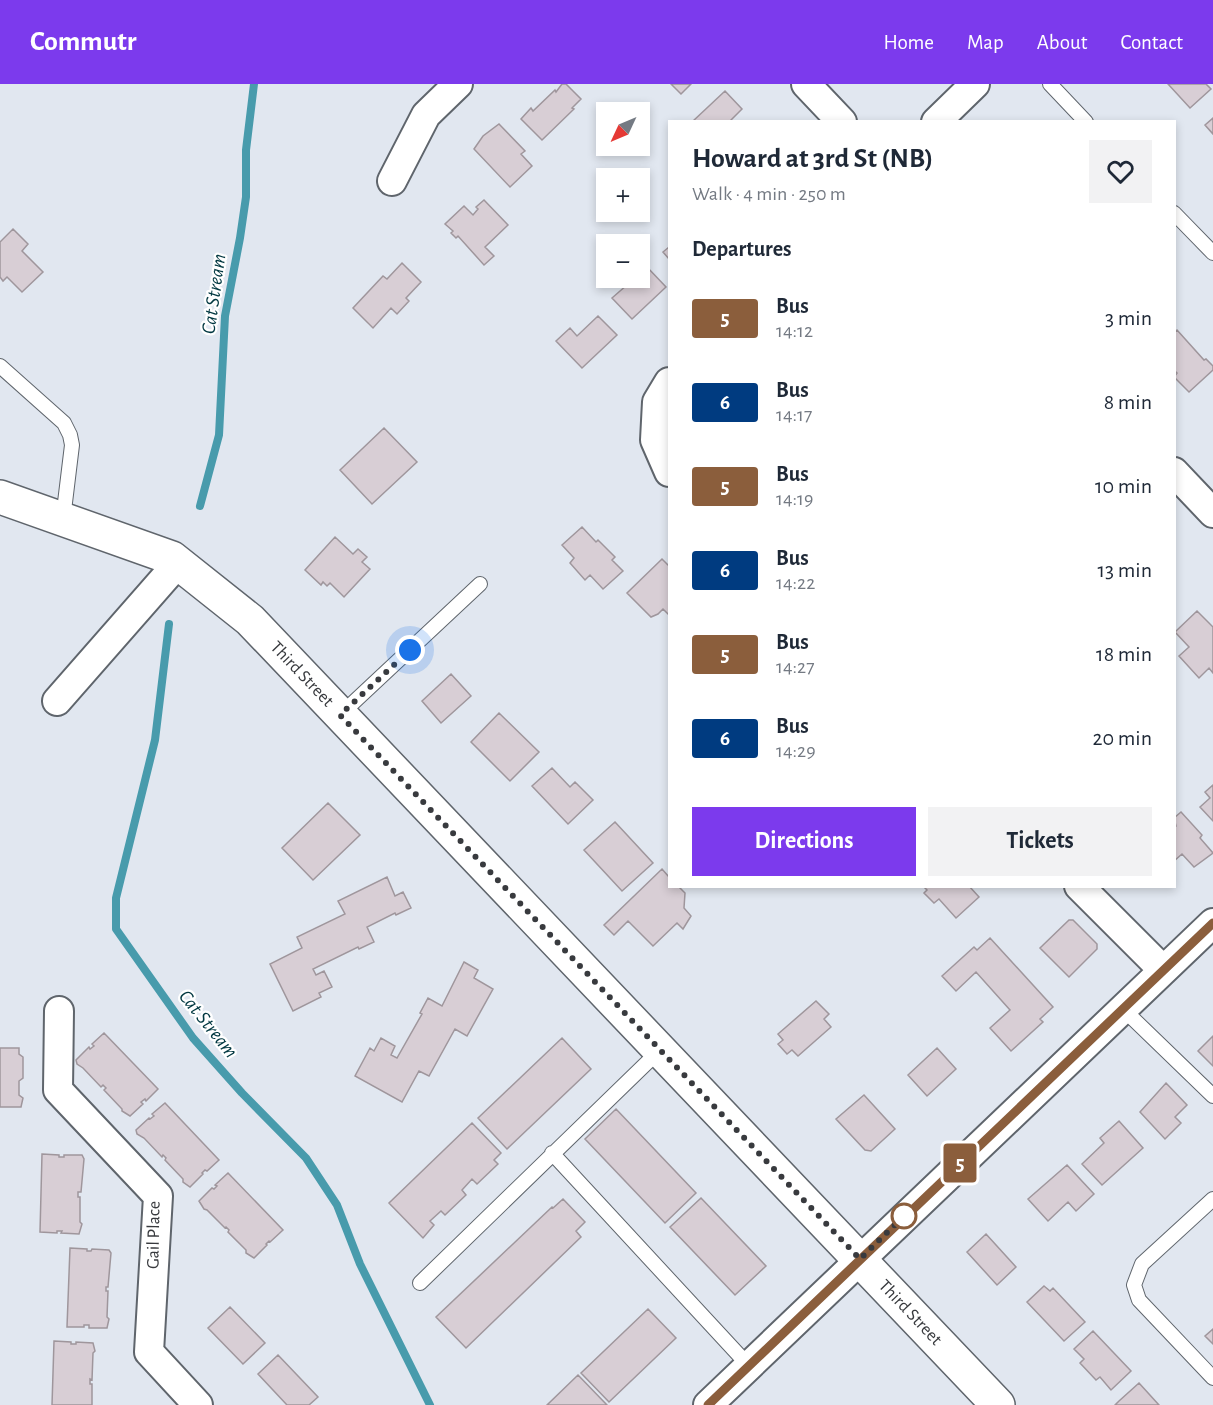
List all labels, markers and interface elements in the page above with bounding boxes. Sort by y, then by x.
text: Commutr [30,28,137,56]
text: Home [883,32,934,53]
text: Map [967,32,1004,53]
text: About [1037,32,1087,53]
text: Contact [1120,32,1183,53]
north arrow [596,102,650,156]
map controls [596,102,650,288]
button: heart [1089,140,1152,203]
text: Howard at 3rd St (NB) [692,145,934,173]
button: + [596,168,650,222]
text: Walk · 4 min · 250 m [692,184,846,204]
button: − [596,234,650,288]
text: Departures [692,238,792,260]
water label: Cat Stream [198,253,230,335]
text: Bus [776,295,809,317]
text: 3 min [1105,307,1152,329]
text: 5 [720,308,730,329]
text: 14:12 [776,321,813,341]
text: Bus [776,379,809,401]
text: 8 min [1104,391,1152,413]
text: 6 [720,392,730,413]
text: 14:17 [776,405,812,425]
text: Bus [776,463,809,485]
text: 10 min [1095,475,1152,497]
text: 5 [720,476,730,497]
text: 14:19 [776,489,813,509]
text: Bus [776,547,809,569]
text: 13 min [1097,559,1152,581]
text: 6 [720,560,730,581]
text: 14:22 [776,573,815,593]
text: Bus [776,631,809,653]
your location [395,635,425,665]
street label: Third Street [267,638,337,711]
text: 18 min [1096,643,1152,665]
text: 5 [720,644,730,665]
text: 14:27 [776,657,815,677]
text: Bus [776,715,809,737]
text: 20 min [1092,727,1152,749]
text: 6 [720,728,730,749]
text: 14:29 [776,741,816,761]
button: Directions [692,807,916,876]
button: Tickets [928,807,1152,876]
water label: Cat Stream [175,986,241,1062]
line badge: 5 [940,1144,980,1182]
text: 5 [955,1153,965,1174]
street label: Gail Place [144,1201,164,1269]
unlabelled marker [891,1203,917,1229]
street label: Third Street [875,1277,945,1349]

